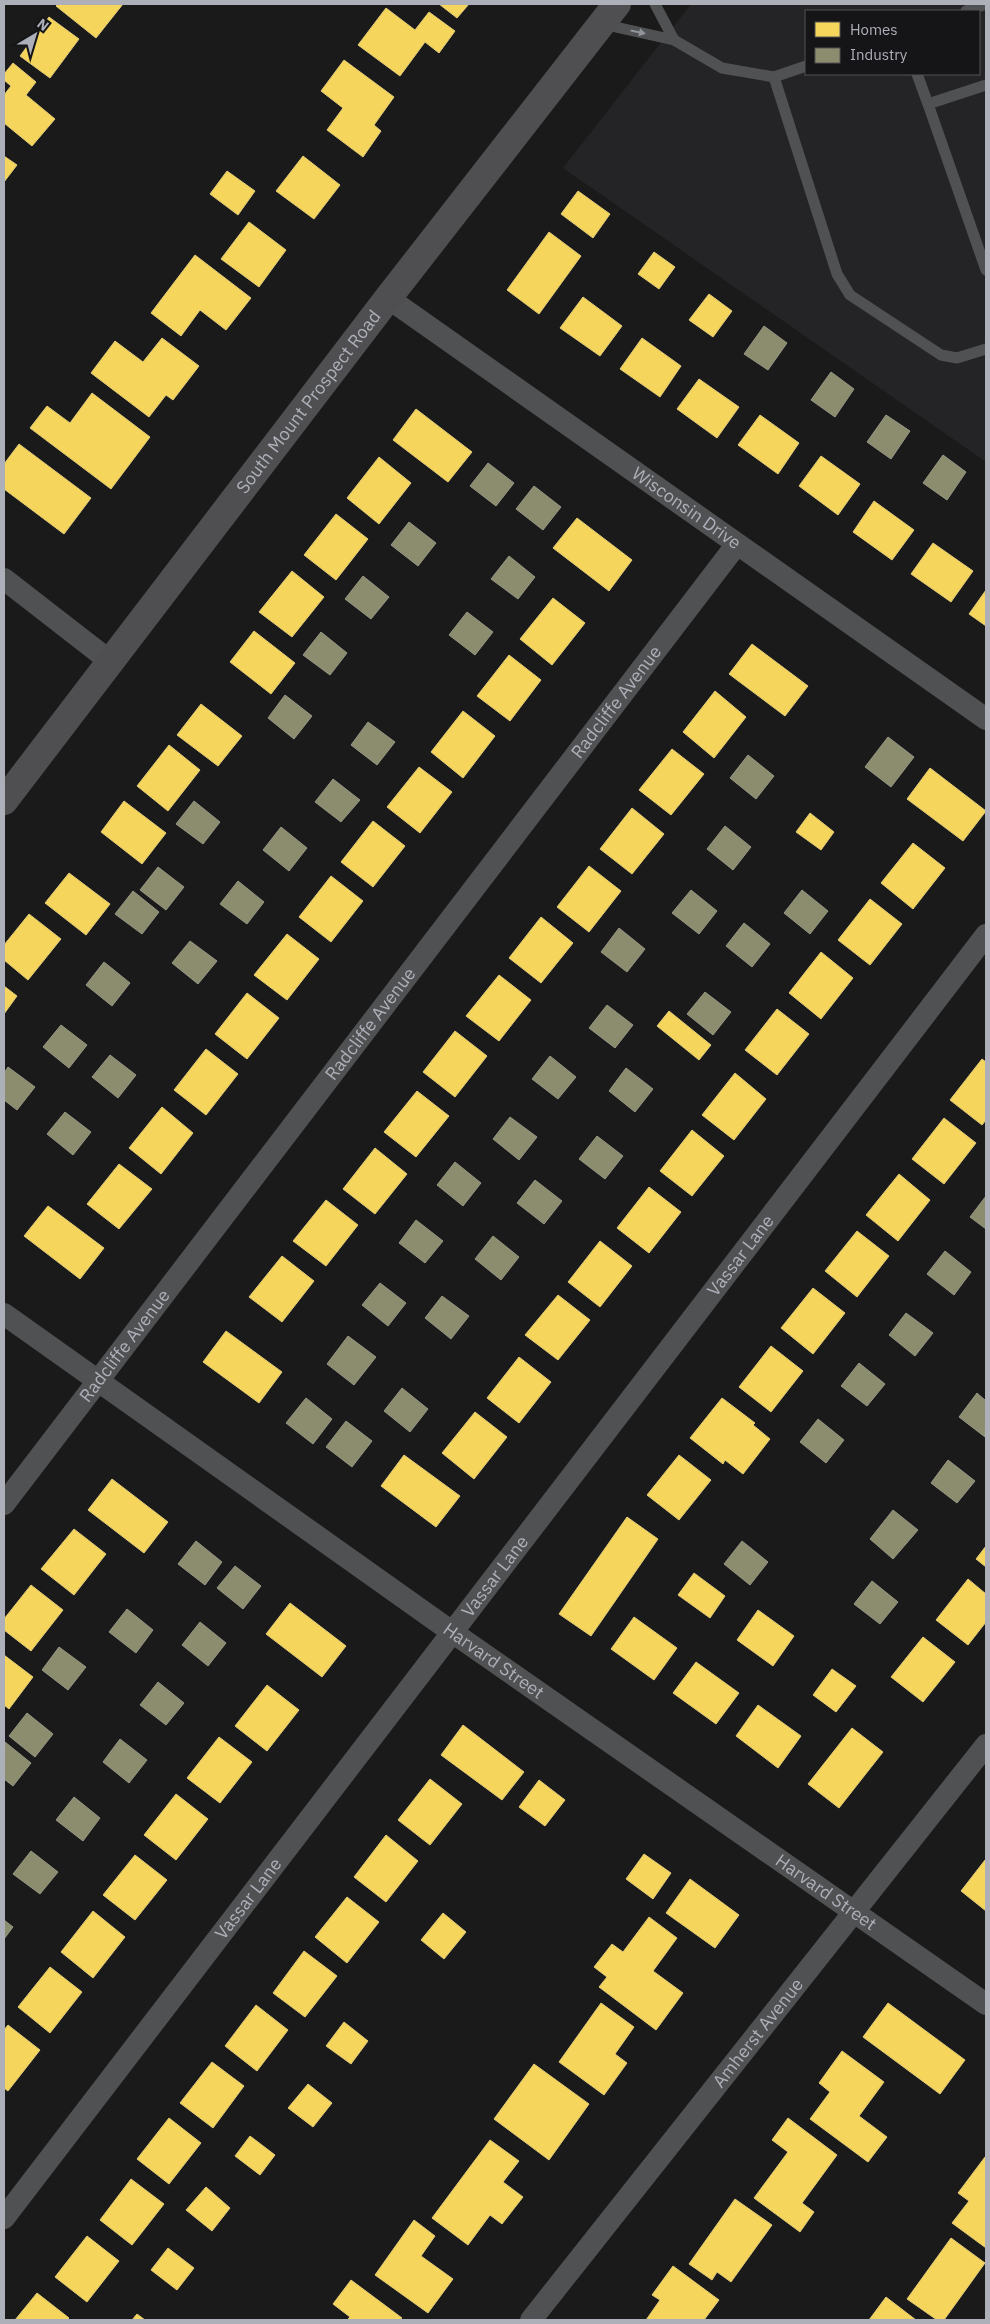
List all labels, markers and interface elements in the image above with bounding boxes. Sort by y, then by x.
north arrow [10,10,60,60]
legend [805,10,980,75]
text: N [33,15,53,35]
text: Homes [850,20,898,39]
one-way arrow [630,28,646,36]
text: Industry [850,45,908,64]
street label: South Mount Prospect Road [231,305,386,498]
street label: Wisconsin Drive [628,461,746,554]
street label: Radcliffe Avenue [566,641,666,763]
street label: Radcliffe Avenue [320,963,421,1085]
street label: Vassar Lane [702,1210,779,1301]
street label: Radcliffe Avenue [74,1284,175,1406]
street label: Vassar Lane [456,1531,533,1621]
street label: Harvard Street [439,1617,549,1704]
street label: Harvard Street [771,1849,881,1935]
street label: Vassar Lane [209,1853,287,1944]
street label: Amherst Avenue [707,1973,808,2092]

